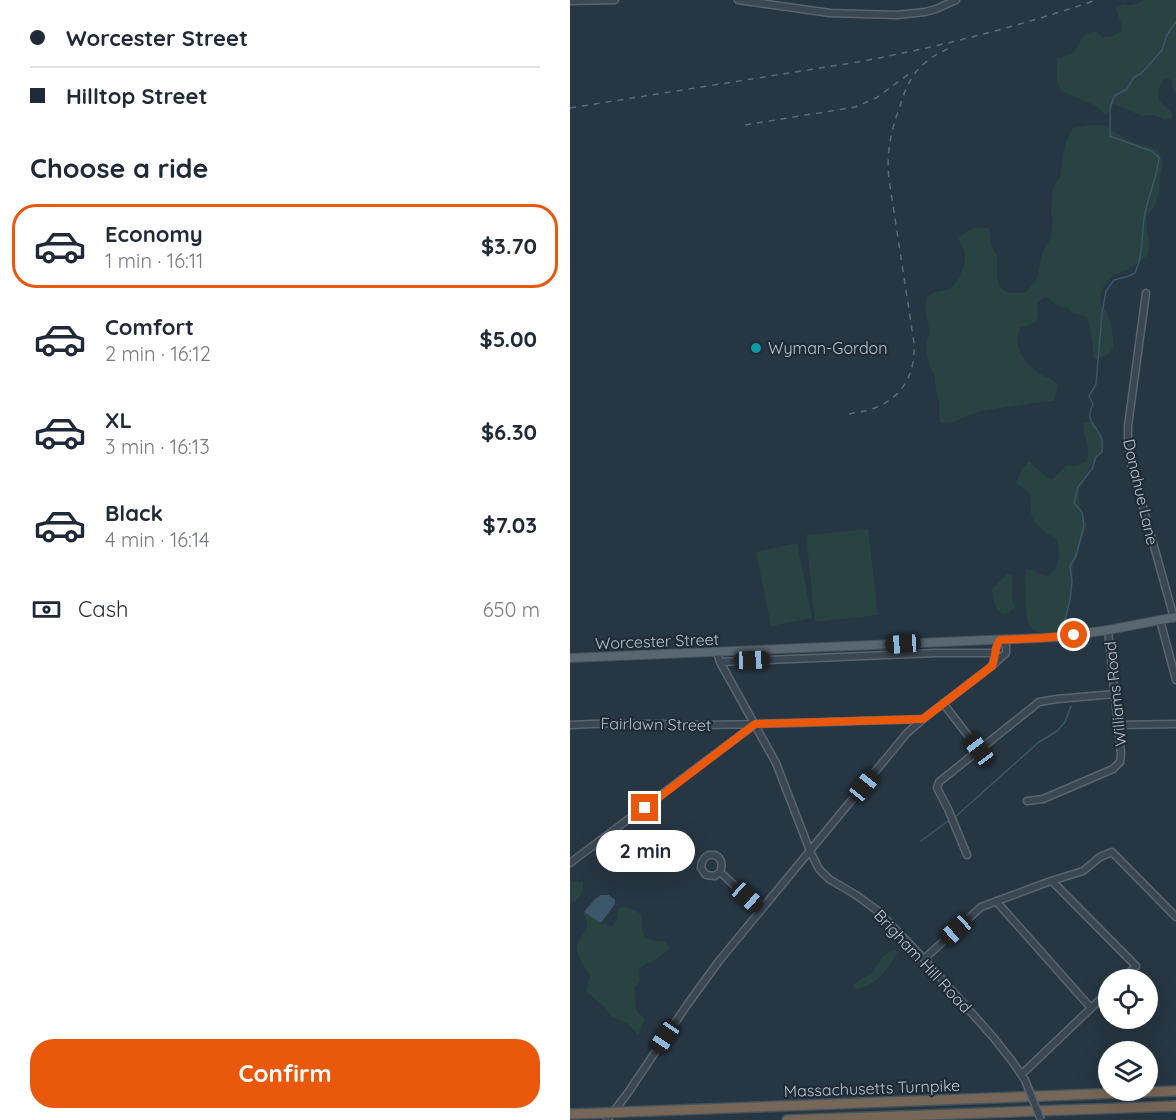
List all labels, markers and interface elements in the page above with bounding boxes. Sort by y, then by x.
text: Worcester Street [66,24,248,52]
text: Hilltop Street [66,82,208,110]
text: Choose a ride [30,151,208,185]
icon: car [33,219,87,273]
text: Economy [105,220,203,248]
text: $3.70 [481,232,537,260]
text: 1 min · 16:11 [105,248,203,273]
icon: car [33,312,87,366]
text: Comfort [105,313,194,341]
text: $5.00 [480,325,537,353]
place label: Wyman-Gordon [768,338,888,358]
text: 2 min · 16:12 [105,341,211,366]
marker: Wyman-Gordon [749,341,763,355]
icon: car [33,405,87,459]
text: XL [105,406,132,434]
text: $6.30 [481,418,537,446]
text: 3 min · 16:13 [105,434,210,459]
street label: Donahue Lane [1119,437,1163,547]
icon: car [33,498,87,552]
text: Black [105,499,163,527]
text: $7.03 [483,511,537,539]
text: 4 min · 16:14 [105,527,209,552]
icon: cash [30,593,63,626]
text: Cash [78,595,129,623]
text: 650 m [483,597,540,622]
route start [1060,621,1087,648]
street label: Worcester Street [595,629,719,653]
car [884,634,922,654]
street label: Williams Road [1100,640,1130,748]
car [734,650,770,670]
street label: Fairlawn Street [600,713,712,735]
car [961,730,997,770]
car [846,766,882,806]
route end [631,794,658,821]
callout: 2 min [596,829,694,871]
text: 2 min [619,838,672,863]
car [728,878,766,916]
street label: Brigham Hill Road [870,905,976,1017]
car [937,911,975,949]
map controls [1098,969,1158,1101]
button: locate [1098,969,1158,1029]
car [647,1017,683,1057]
button: Confirm [30,1039,540,1108]
button: layers [1098,1041,1158,1101]
street label: Massachusetts Turnpike [783,1075,961,1101]

